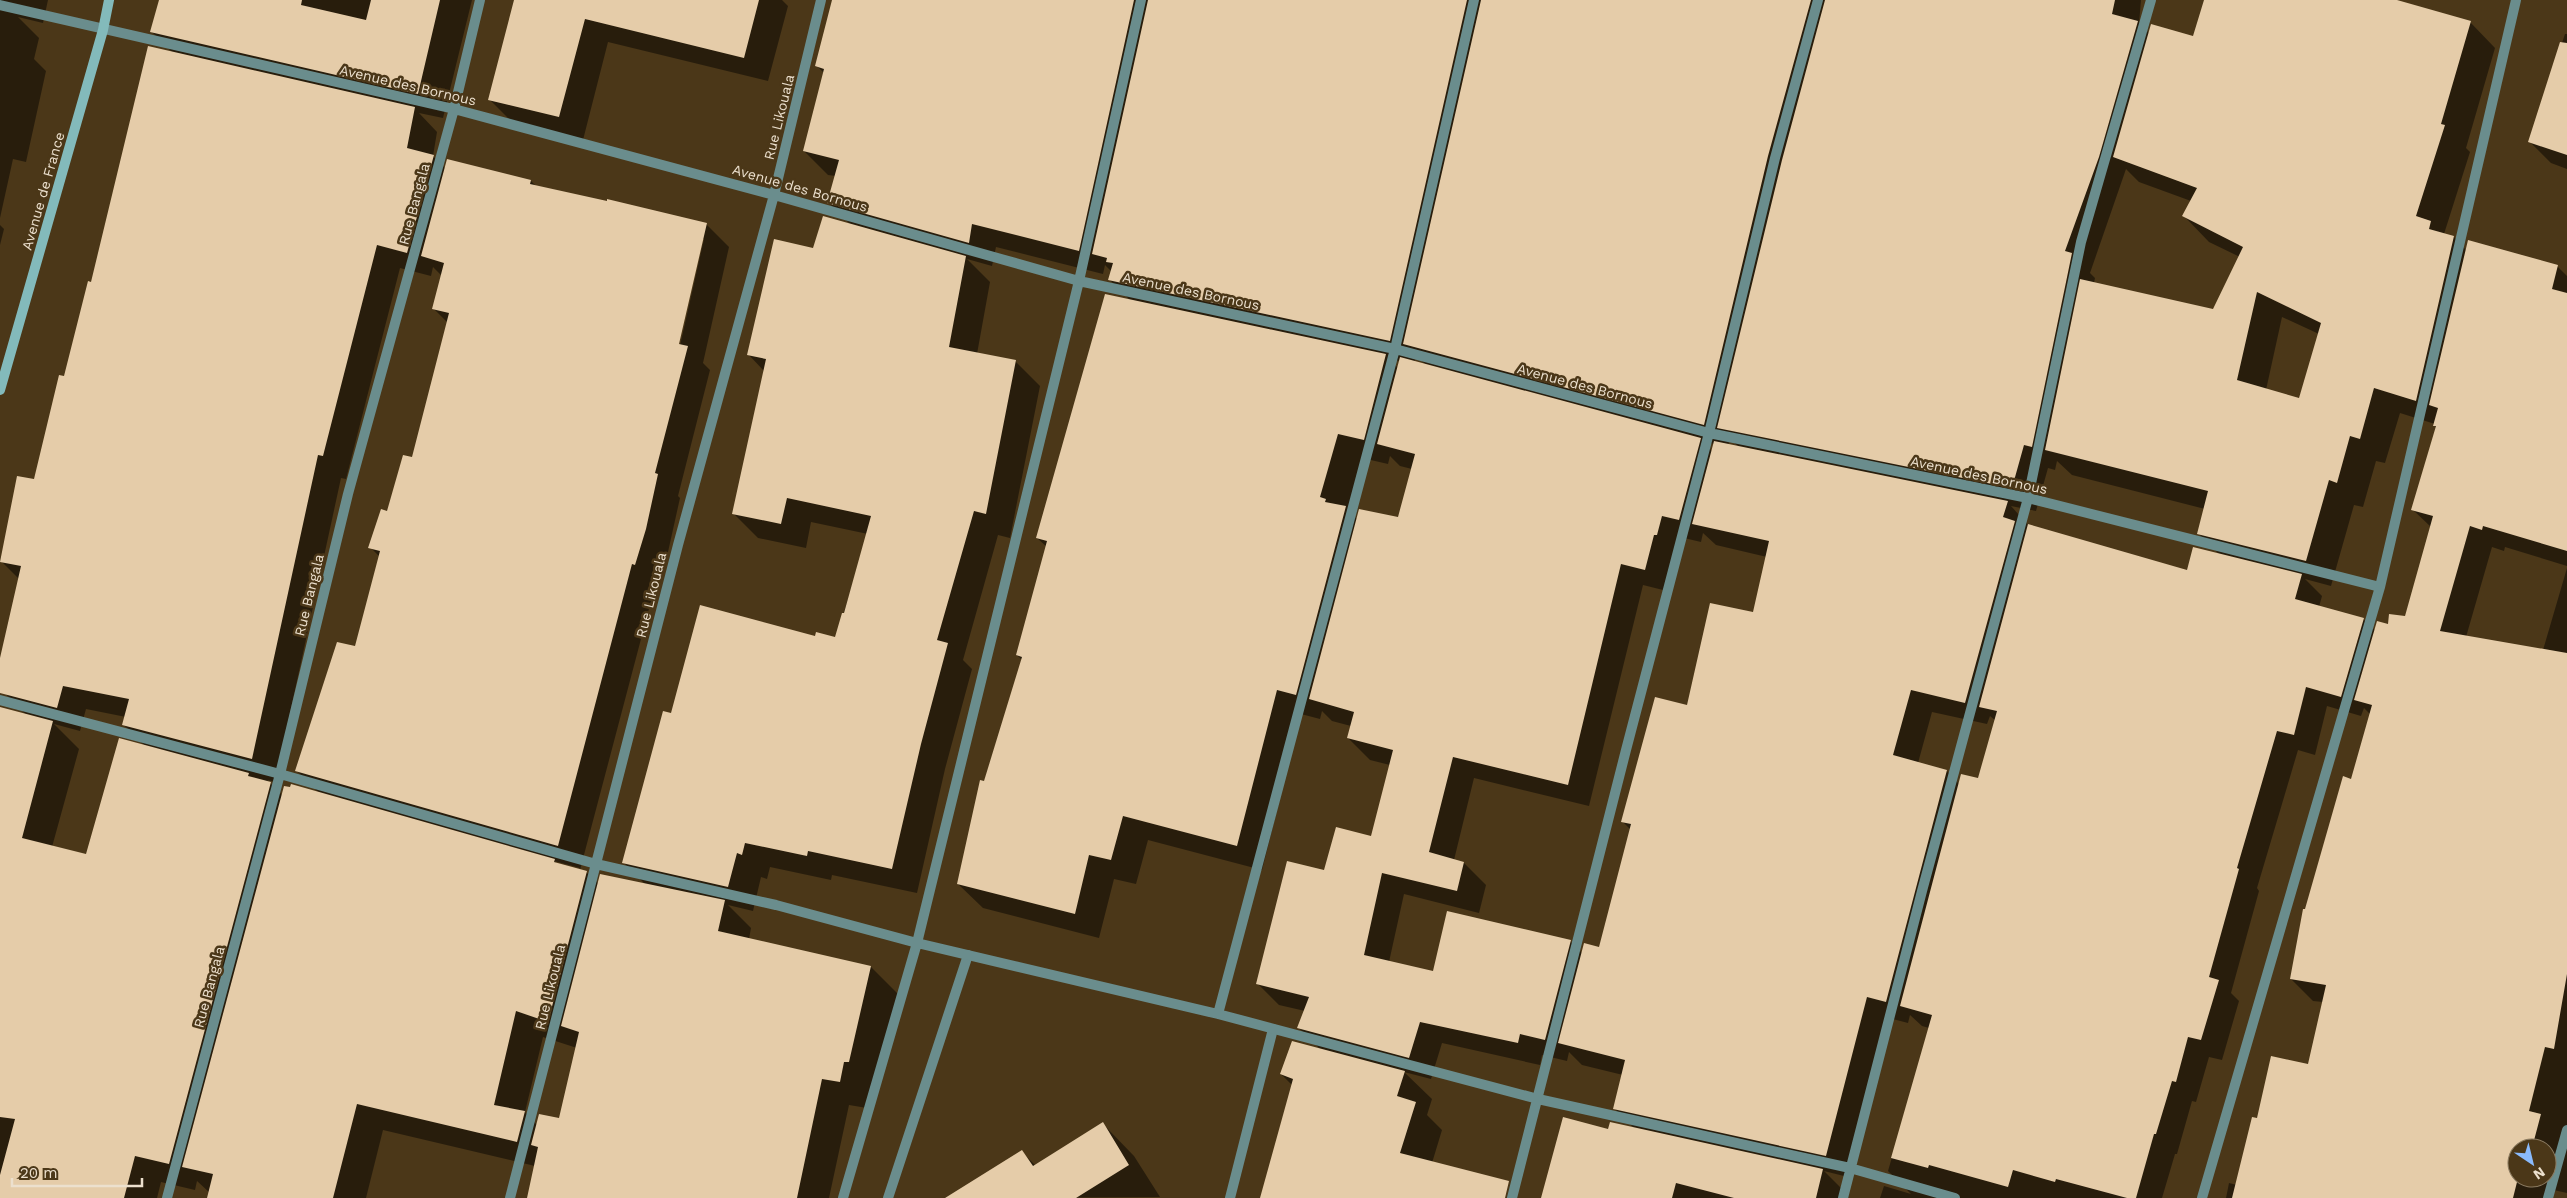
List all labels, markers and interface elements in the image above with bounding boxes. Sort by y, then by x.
street label: Avenue des Bornous [338,61,478,109]
street label: Rue Likouala [761,72,797,161]
street label: Avenue de France [19,130,67,252]
street label: Rue Bangala [395,161,433,247]
street label: Avenue des Bornous [731,161,869,215]
street label: Avenue des Bornous [1121,269,1261,313]
street label: Avenue des Bornous [1515,360,1655,412]
street label: Avenue des Bornous [1909,453,2049,497]
street label: Rue Likouala [633,550,669,639]
street label: Rue Bangala [291,552,327,638]
street label: Rue Likouala [532,942,568,1031]
street label: Rue Bangala [190,944,228,1030]
north arrow [2507,1138,2557,1188]
scale bar [12,1156,142,1188]
text: 20 m [20,1164,58,1182]
text: N [2531,1164,2548,1183]

